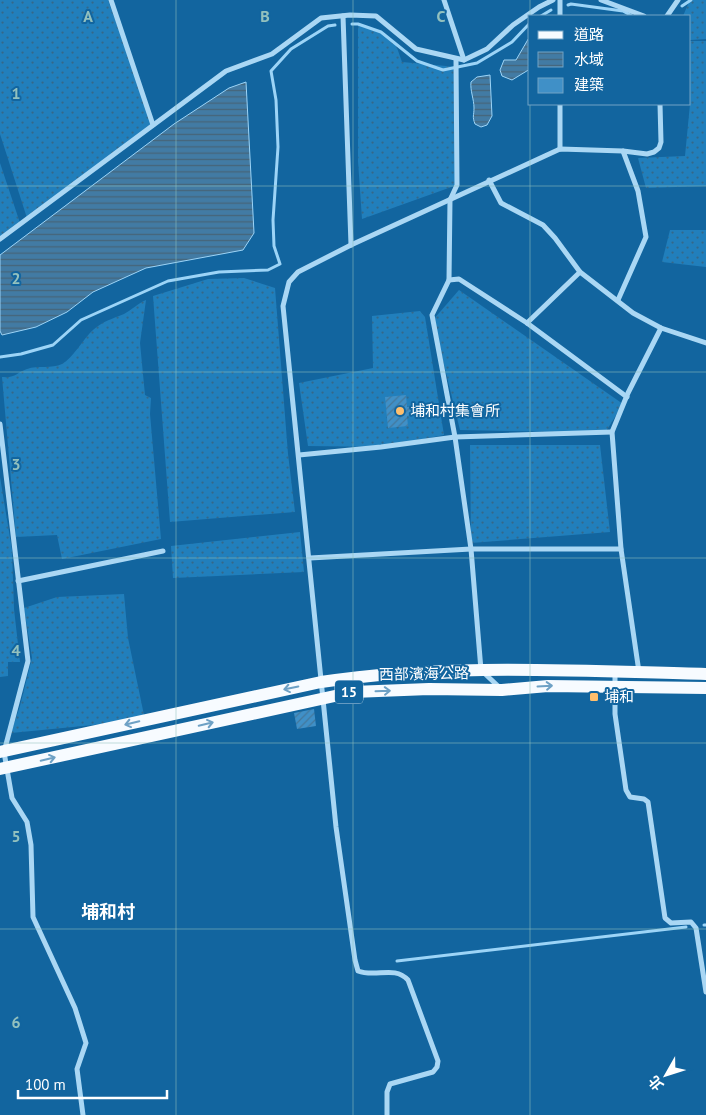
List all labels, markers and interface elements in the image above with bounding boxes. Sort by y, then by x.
text: A [83,6,93,26]
text: B [260,6,270,26]
text: C [437,6,446,26]
legend [528,15,691,105]
text: 道路 [574,25,604,44]
text: 水域 [574,50,604,69]
text: 建築 [574,75,604,94]
text: 1 [11,83,21,103]
text: 2 [11,268,21,288]
place label: 埔和村集會所 [410,401,500,420]
marker: 埔和村集會所 [394,405,406,417]
text: 3 [11,454,21,474]
text: 4 [11,640,21,660]
street label: 西部濱海公路 [379,663,469,684]
road number: 15 [335,680,363,704]
one-way arrow [537,682,553,691]
one-way arrow [284,684,300,693]
one-way arrow [375,686,391,695]
place label: 埔和 [604,687,634,706]
marker: 埔和 [588,691,600,703]
one-way arrow [125,719,141,728]
one-way arrow [198,719,214,728]
one-way arrow [39,754,55,763]
text: 5 [11,826,21,846]
district label: 埔和村 [81,900,135,923]
text: 6 [11,1012,21,1032]
north arrow [641,1050,691,1100]
scale bar [18,1068,166,1100]
text: 北 [644,1072,667,1094]
text: 100 m [25,1075,66,1094]

